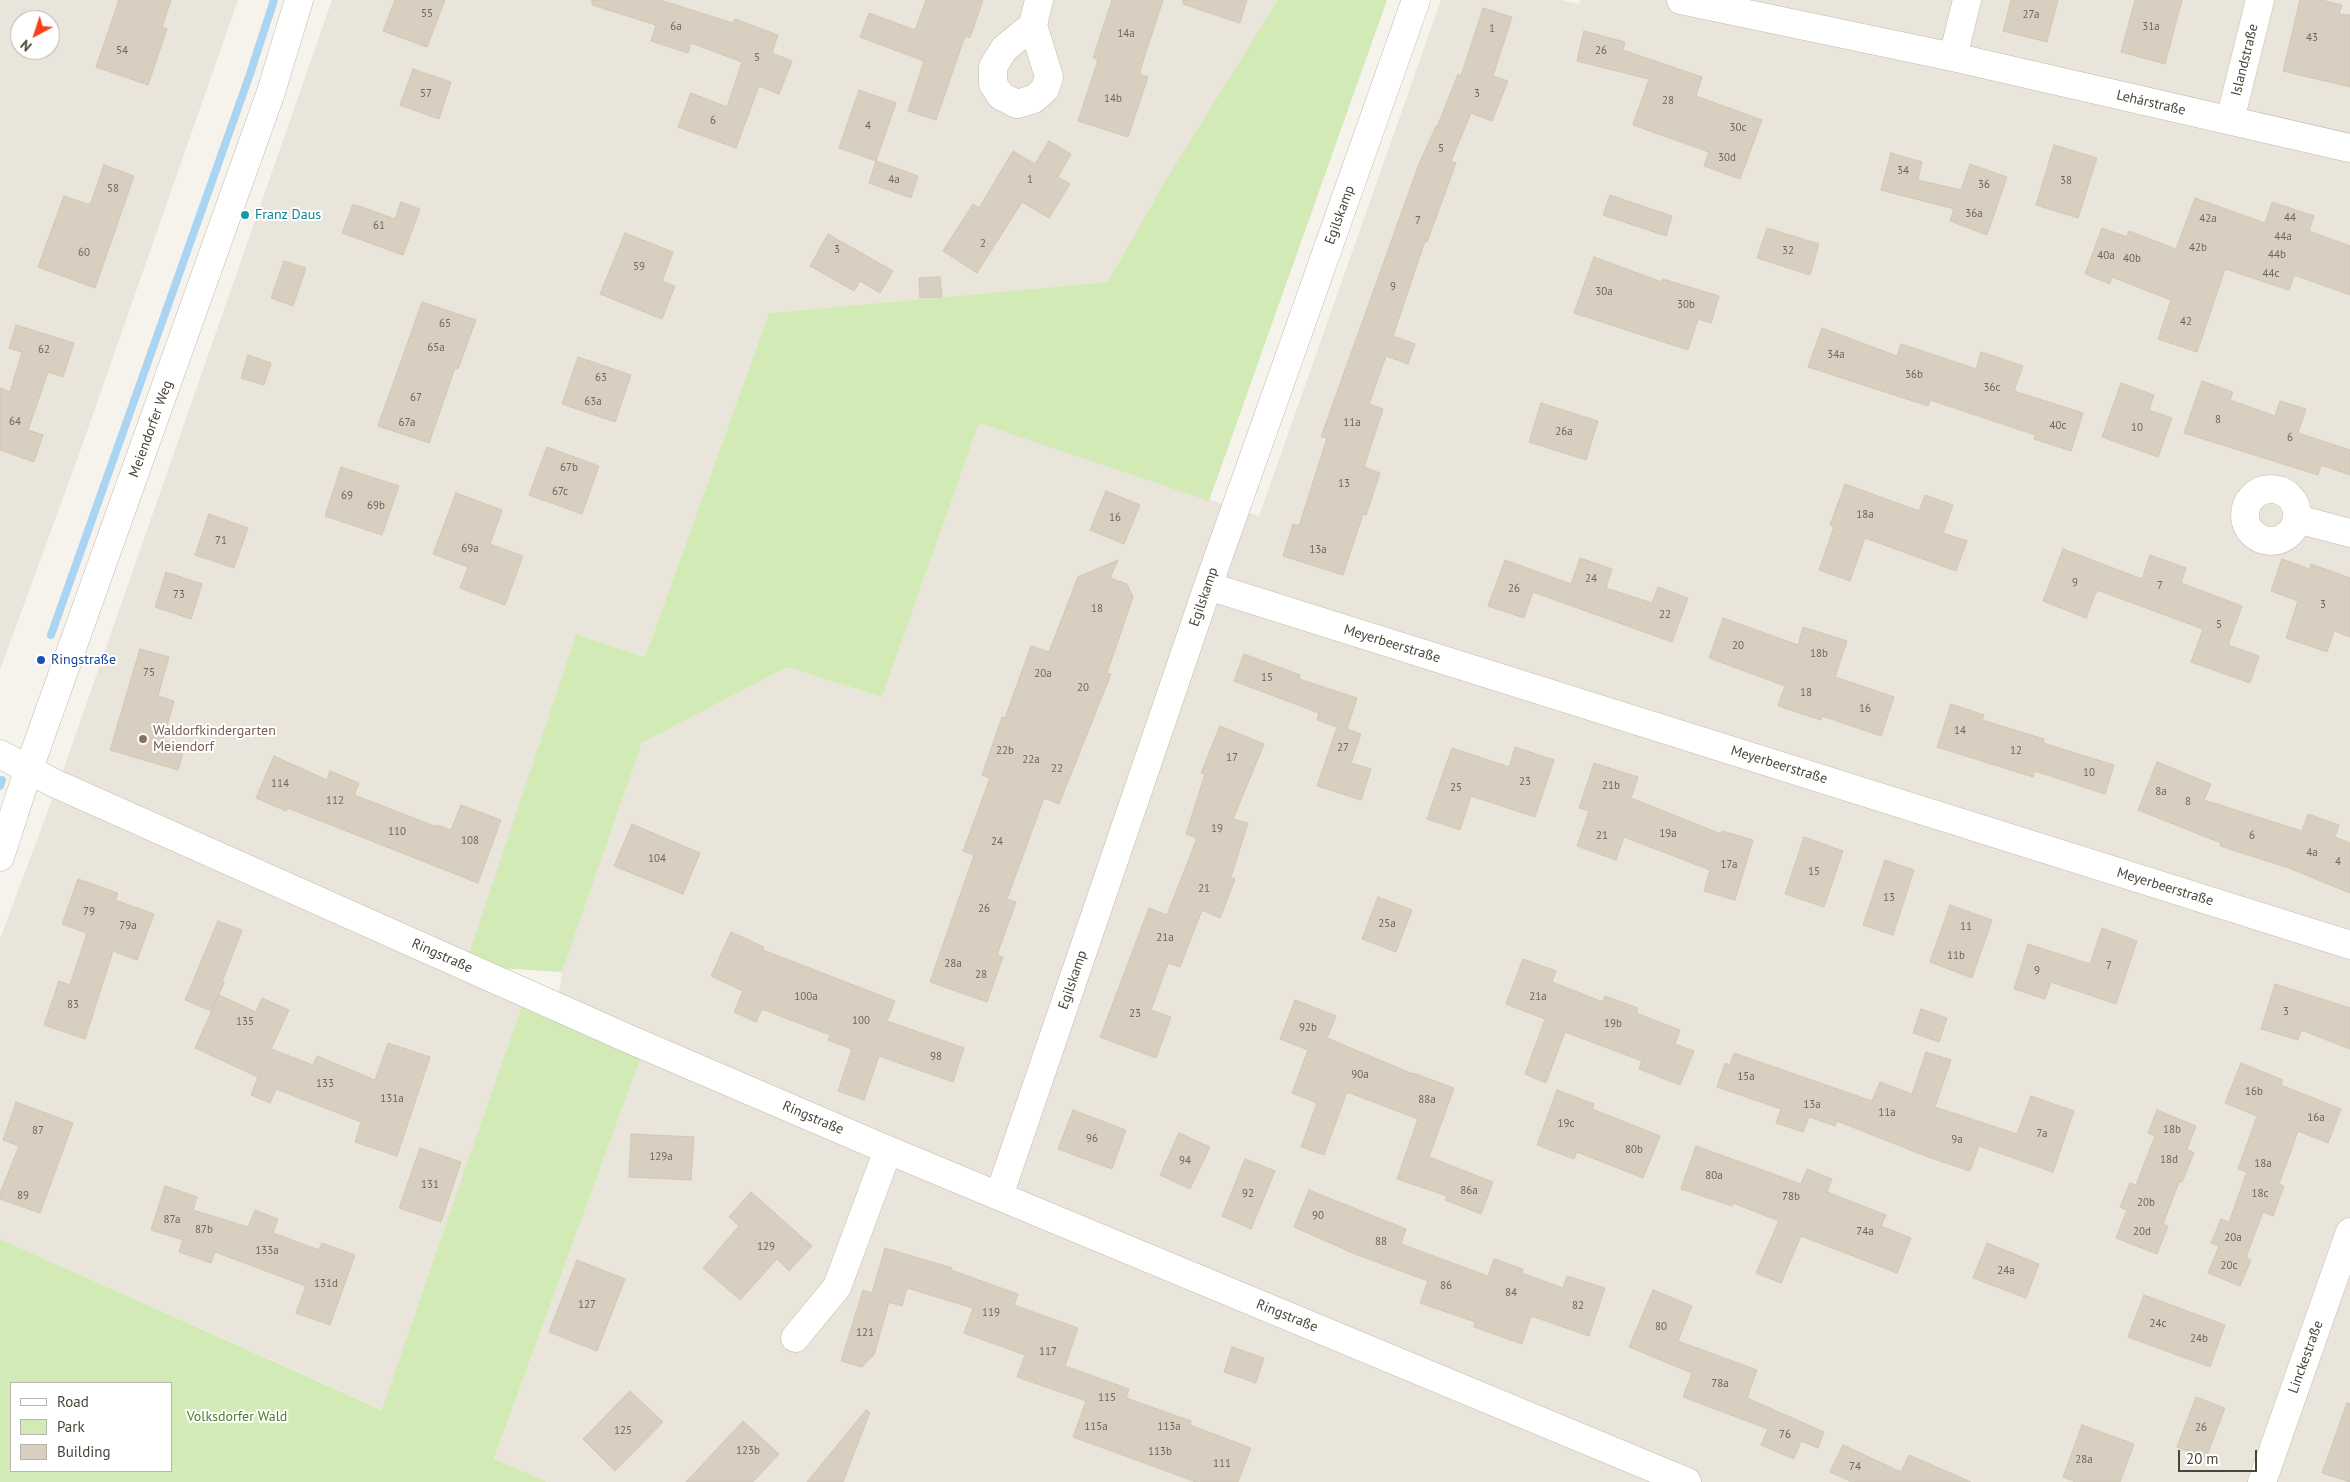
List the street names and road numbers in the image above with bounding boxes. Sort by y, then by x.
street label: Islandstraße [2228,22,2262,98]
street label: Lehárstraße [2115,87,2187,119]
street label: Egilskamp [1322,183,1358,247]
street label: Meiendorfer Weg [126,378,176,480]
street label: Egilskamp [1186,565,1222,629]
street label: Meyerbeerstraße [1342,621,1442,667]
street label: Meyerbeerstraße [1729,742,1829,788]
street label: Meyerbeerstraße [2115,864,2215,910]
street label: Ringstraße [409,935,475,977]
street label: Egilskamp [1055,948,1091,1012]
street label: Ringstraße [780,1098,846,1138]
street label: Ringstraße [1254,1296,1320,1336]
street label: Linckestraße [2285,1318,2327,1396]

